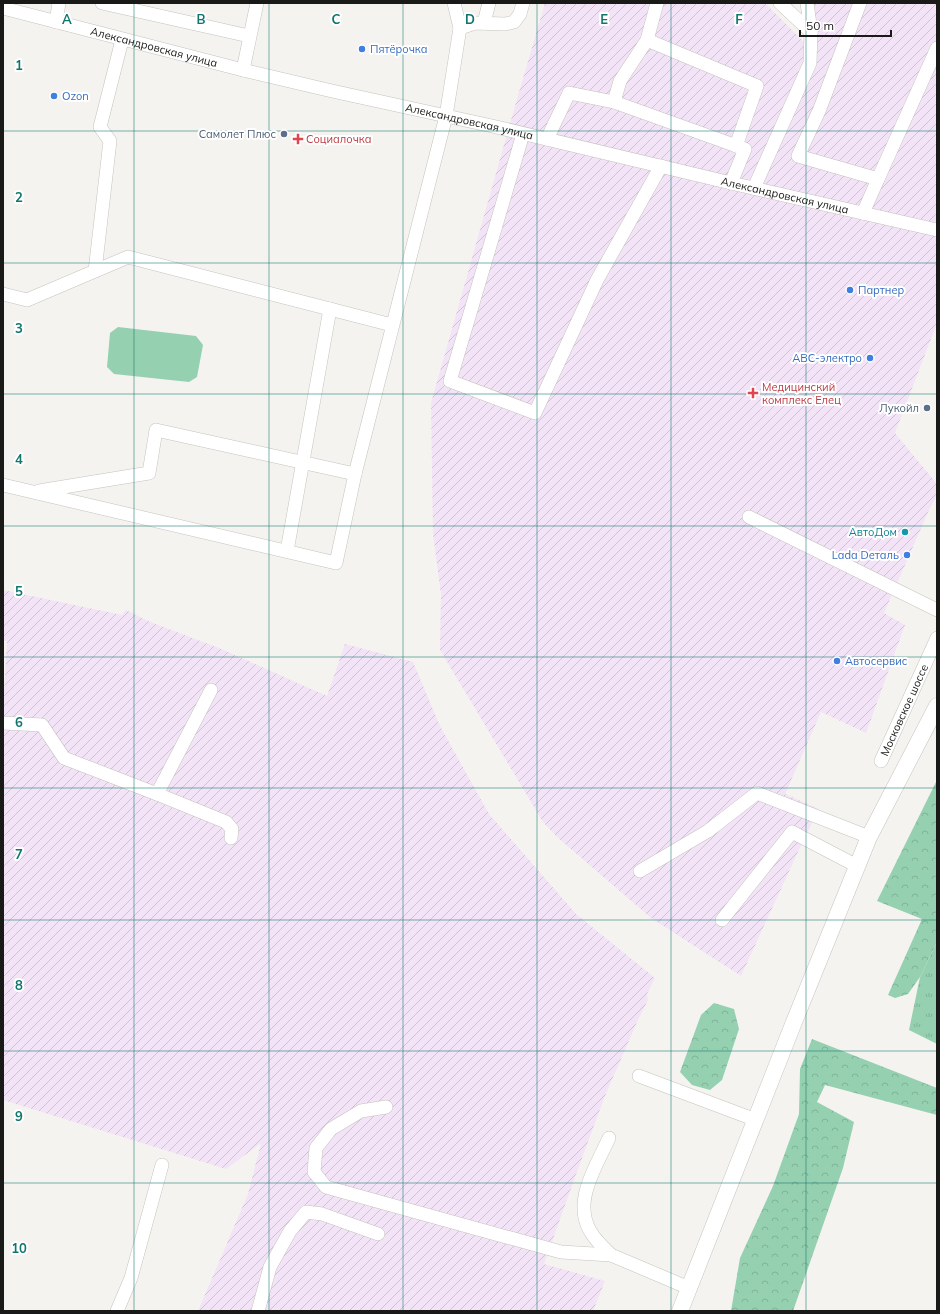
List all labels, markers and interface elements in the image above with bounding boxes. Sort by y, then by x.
text: A [62,11,72,27]
text: B [197,11,206,27]
text: C [332,11,341,27]
text: D [465,11,475,27]
text: E [600,11,608,27]
text: F [735,11,743,27]
scale bar [800,12,891,38]
text: 50 m [806,18,834,33]
street label: Александровская улица [89,24,219,70]
place label: Пятёрочка [370,42,427,56]
marker: Пятёрочка [357,44,367,54]
text: 1 [15,57,23,73]
place label: Ozon [62,89,89,103]
marker: Ozon [49,91,59,101]
street label: Александровская улица [404,100,535,143]
place label: Самолет Плюс [199,127,276,141]
marker: Самолет Плюс [279,129,289,139]
place label: Социалочка [306,132,371,146]
marker: Социалочка [293,134,303,144]
street label: Александровская улица [720,174,850,217]
text: 2 [15,189,23,205]
place label: Партнер [858,283,905,297]
marker: Партнер [845,285,855,295]
text: 3 [15,320,23,336]
place label: АВС-электро [792,351,862,365]
marker: АВС-электро [865,353,875,363]
place label: Медицинский комплекс Елец [762,380,841,407]
marker: Медицинский комплекс Елец [747,387,759,399]
place label: Лукойл [879,401,919,415]
marker: Лукойл [922,403,932,413]
text: 4 [15,451,23,467]
place label: АвтоДом [849,525,897,539]
marker: АвтоДом [900,527,910,537]
place label: Lada Dеталь [832,548,899,562]
marker: Lada Dеталь [902,550,912,560]
text: 5 [15,583,23,599]
place label: Автосервис [845,654,908,668]
marker: Автосервис [832,656,842,666]
street label: Московское шоссе [877,662,931,758]
text: 6 [15,714,23,730]
text: 7 [15,846,23,862]
text: 8 [15,977,23,993]
text: 9 [15,1108,23,1124]
text: 10 [11,1240,27,1256]

